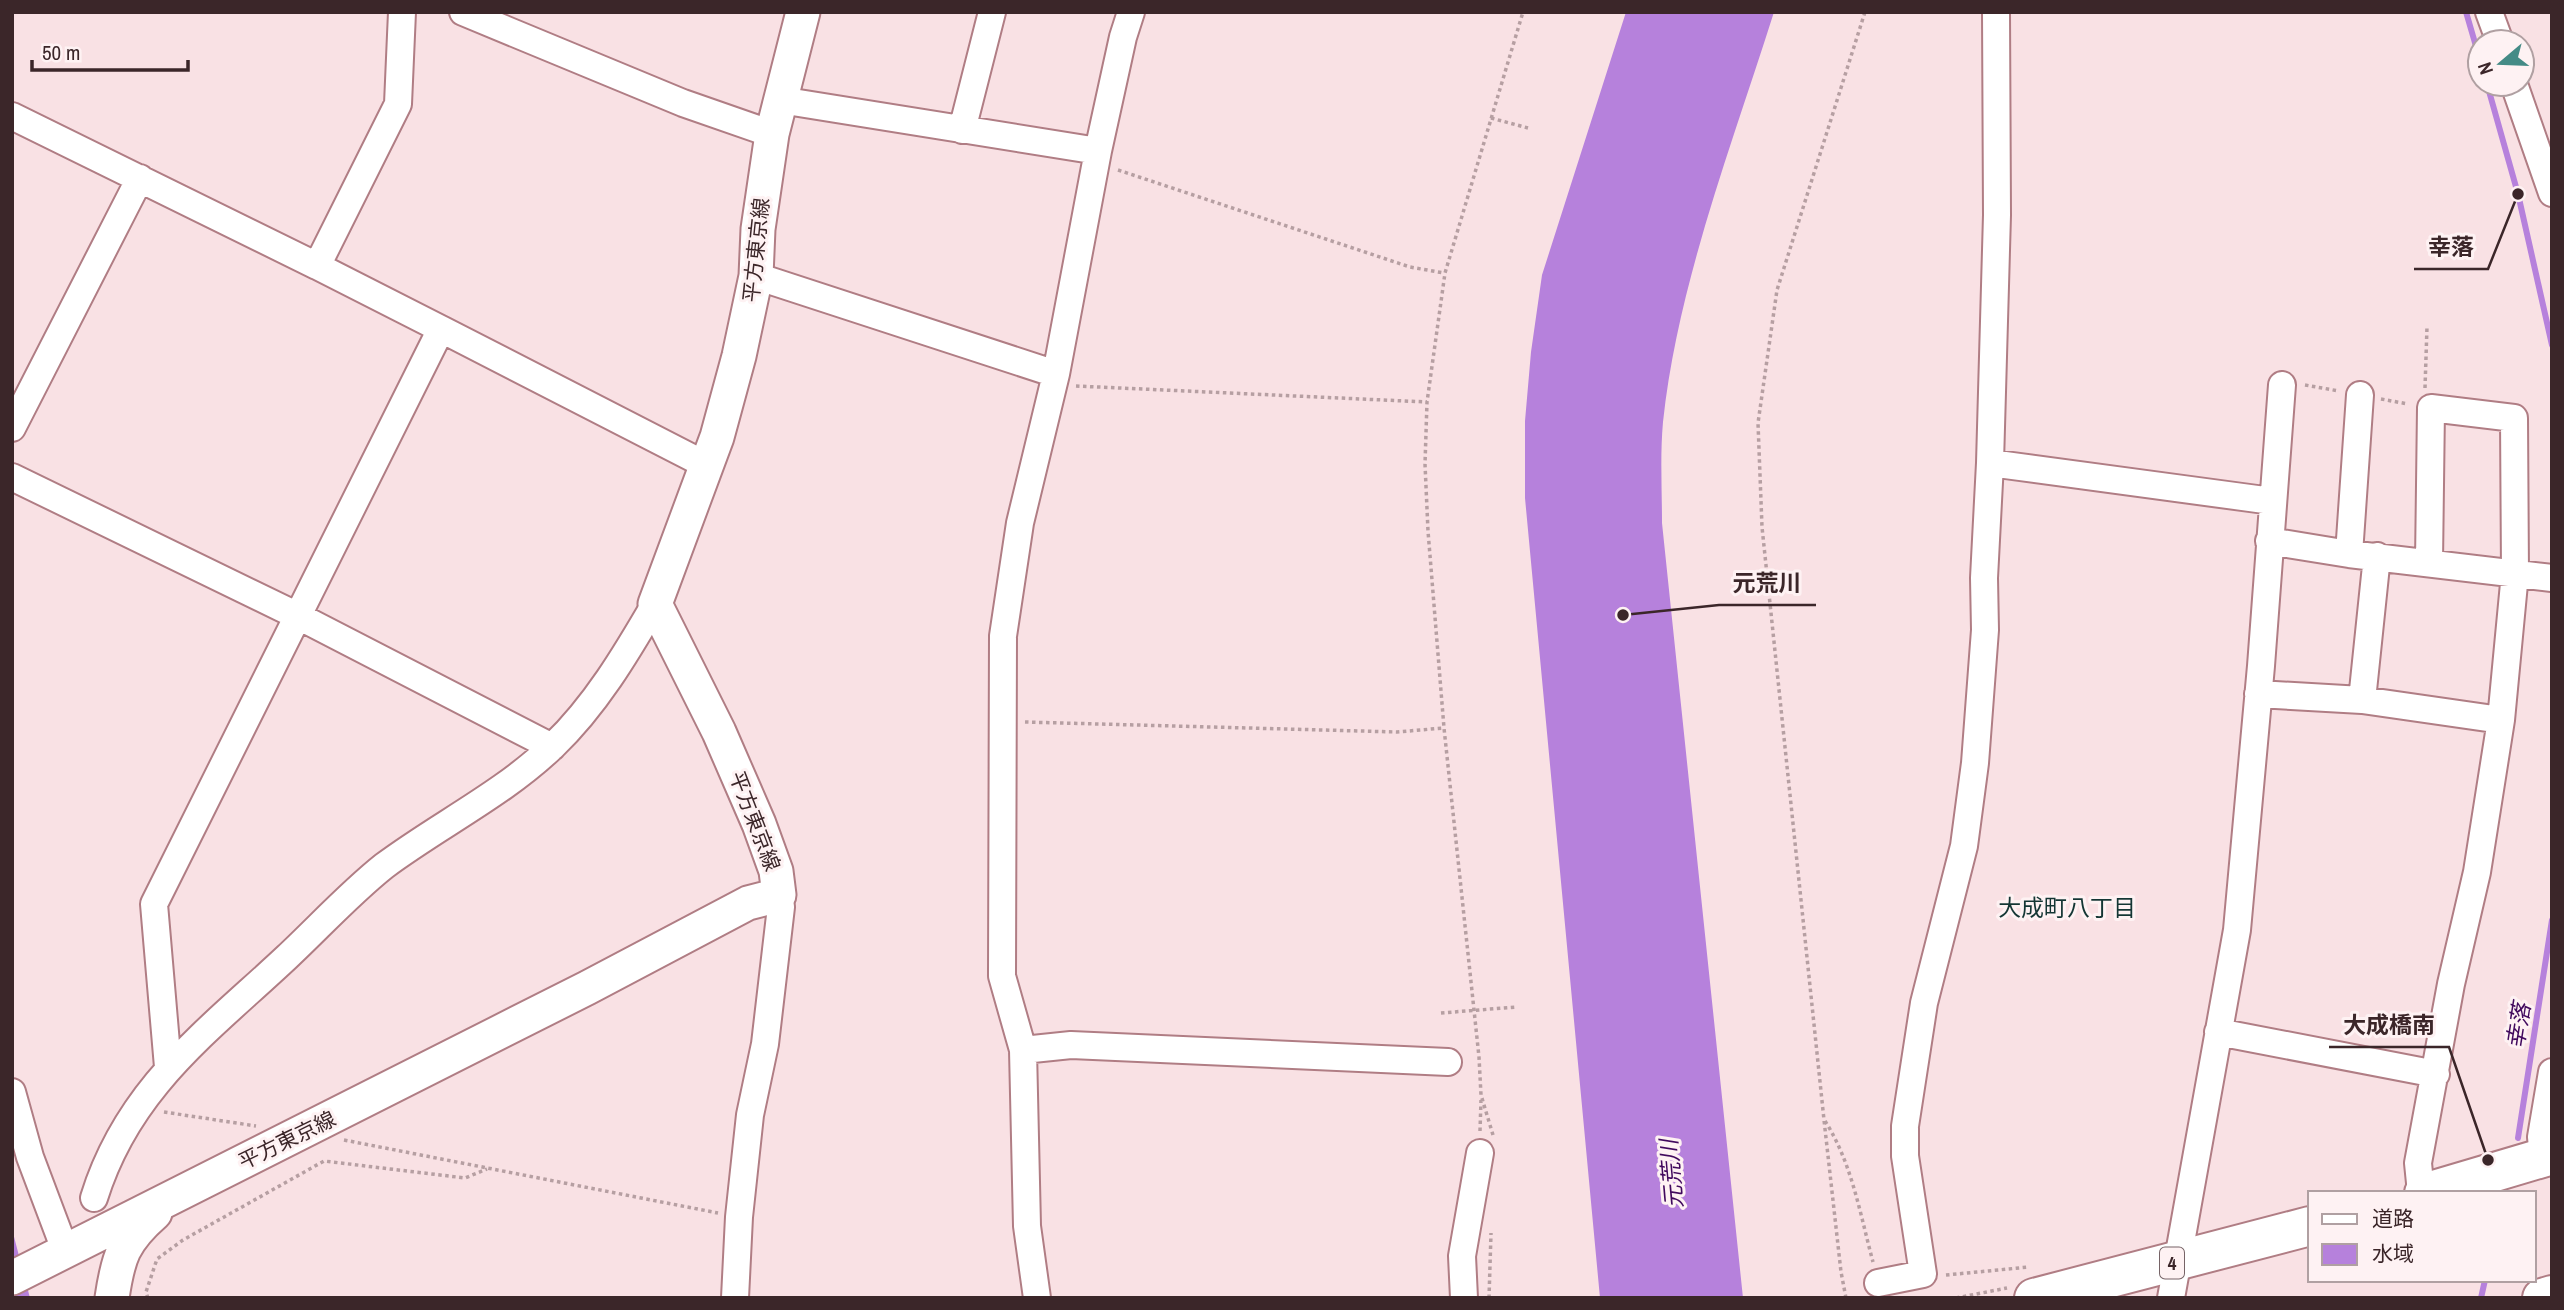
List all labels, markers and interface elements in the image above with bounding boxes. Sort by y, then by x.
scale bar [32,28,187,72]
north arrow [2466,28,2536,98]
text: 50 m [42,38,80,67]
text: N [2471,59,2499,78]
street label: 平方東京線 [736,196,776,304]
callout: 幸落 [2414,225,2488,269]
text: 幸落 [2428,231,2474,262]
callout: 元荒川 [1719,561,1816,605]
text: 元荒川 [1733,567,1802,598]
street label: 平方東京線 [723,767,787,875]
district label: 大成町八丁目 [1998,892,2136,923]
water label: 幸落 [2499,997,2538,1051]
callout: 大成橋南 [2329,1003,2449,1047]
text: 大成橋南 [2343,1009,2435,1040]
street label: 平方東京線 [233,1104,341,1176]
water label: 元荒川 [1652,1135,1689,1210]
legend [2308,1191,2536,1282]
text: 道路 [2372,1204,2414,1233]
text: 水域 [2372,1239,2414,1268]
road number: 4 [2160,1247,2184,1278]

